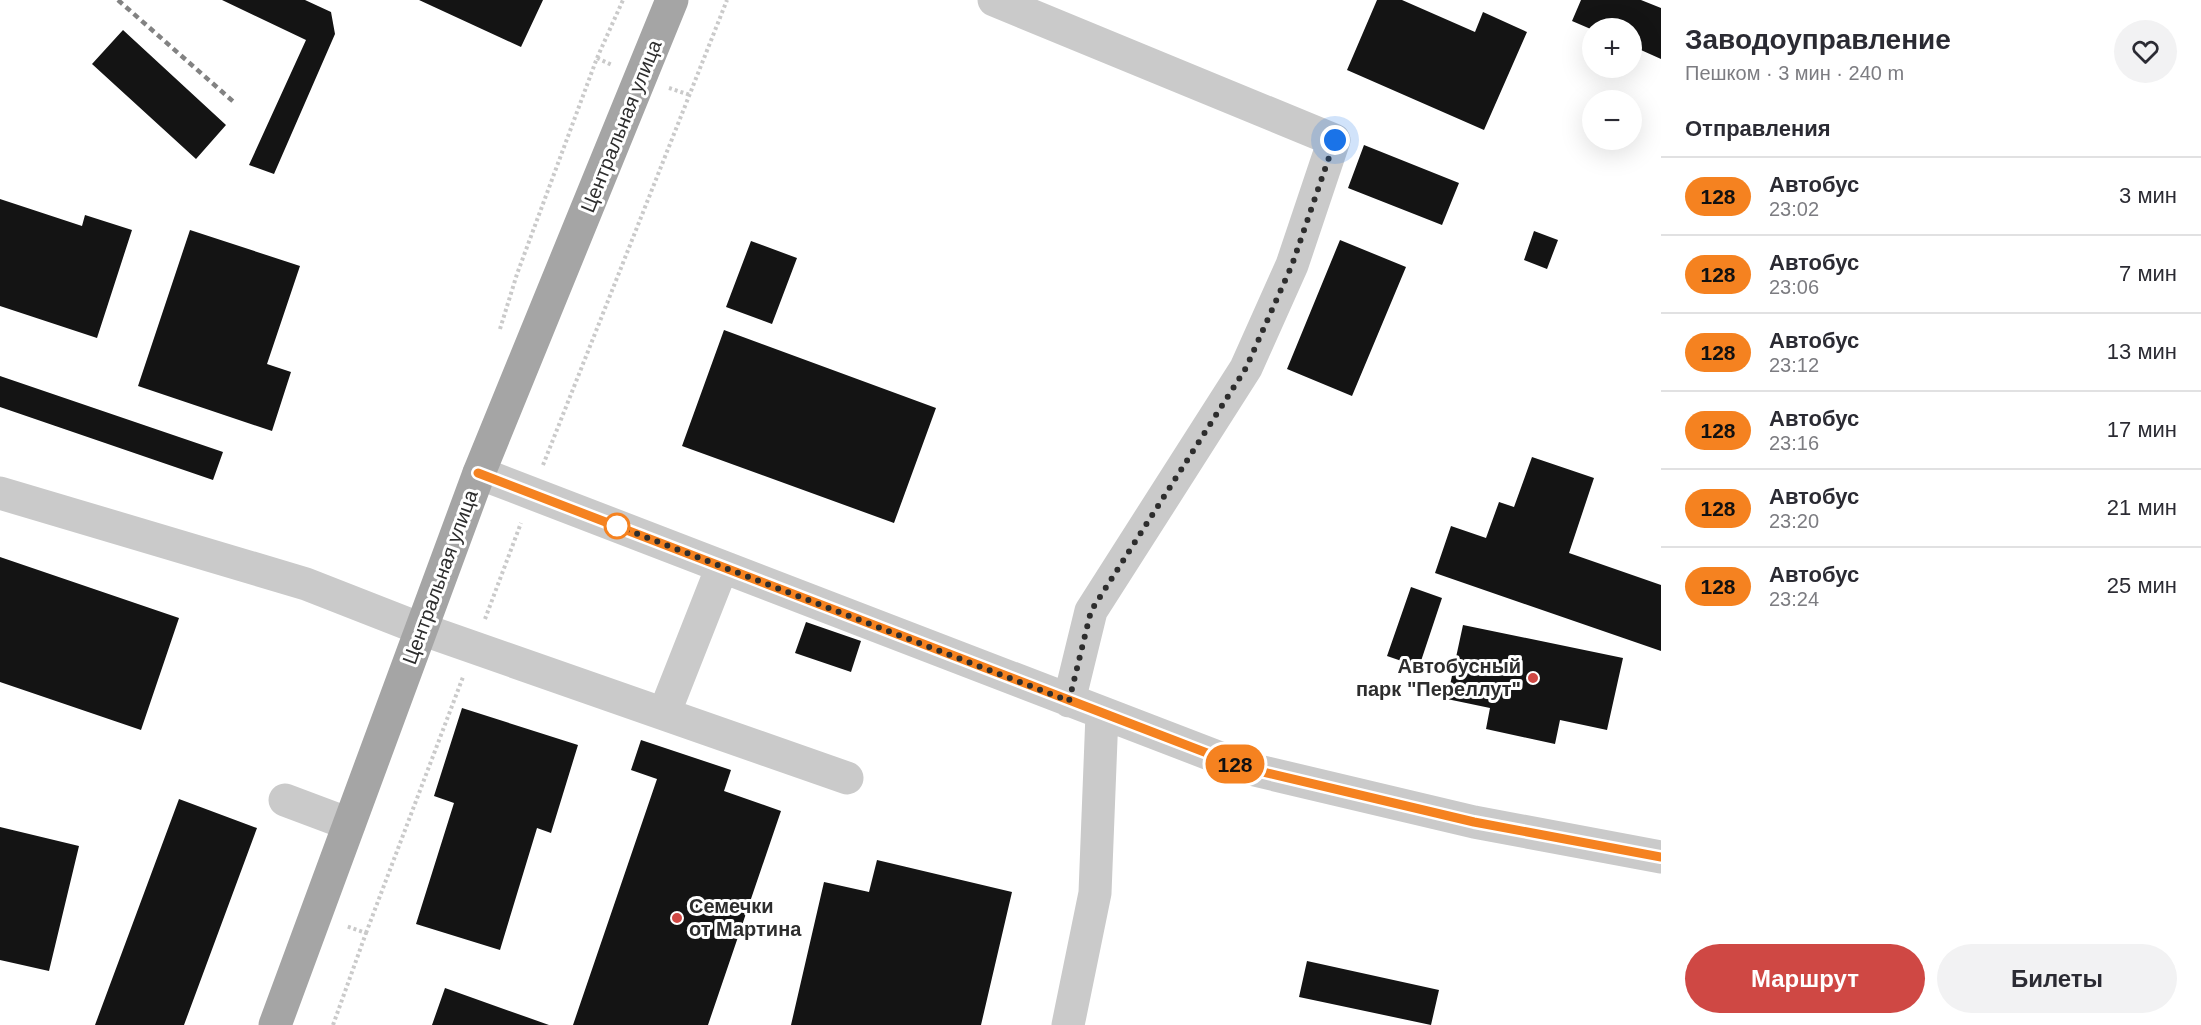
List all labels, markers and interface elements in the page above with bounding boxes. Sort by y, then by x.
map controls [1582,18,1642,150]
button: + [1582,18,1642,78]
button: heart [2114,20,2177,83]
text: Заводоуправление [1685,24,1951,55]
street label: Центральная улица [576,36,666,215]
text: Пешком · 3 мин · 240 m [1685,62,1904,84]
button: − [1582,90,1642,150]
text: Отправления [1685,116,1831,141]
your location [1320,125,1350,155]
text: Автобус [1769,172,1859,197]
text: 3 мин [2119,183,2177,208]
text: 128 [1700,185,1736,208]
text: 23:02 [1769,198,1819,220]
text: Автобус [1769,250,1859,275]
text: 7 мин [2119,261,2177,286]
text: 128 [1700,263,1736,286]
text: 23:06 [1769,276,1819,298]
text: Автобус [1769,328,1859,353]
text: 13 мин [2107,339,2177,364]
text: 128 [1700,341,1736,364]
text: 23:12 [1769,354,1819,376]
text: Автобус [1769,406,1859,431]
text: 17 мин [2107,417,2177,442]
text: 128 [1700,419,1736,442]
text: 23:16 [1769,432,1819,454]
text: Автобус [1769,484,1859,509]
street label: Центральная улица [398,486,482,667]
text: 21 мин [2107,495,2177,520]
text: 128 [1700,497,1736,520]
text: 23:20 [1769,510,1819,532]
unlabelled marker [604,513,630,539]
text: Автобус [1769,562,1859,587]
text: 25 мин [2107,573,2177,598]
text: 128 [1700,575,1736,598]
text: 23:24 [1769,588,1819,610]
place label: Автобусный парк "Переллут" [1356,655,1521,700]
marker: Автобусный парк "Переллут" [1526,671,1540,685]
line badge: 128 [1200,744,1270,783]
text: 128 [1217,753,1253,776]
place label: Семечки от Мартина [689,895,802,940]
marker: Семечки от Мартина [670,911,684,925]
button: Маршрут [1685,944,1925,1013]
button: Билеты [1937,944,2177,1013]

